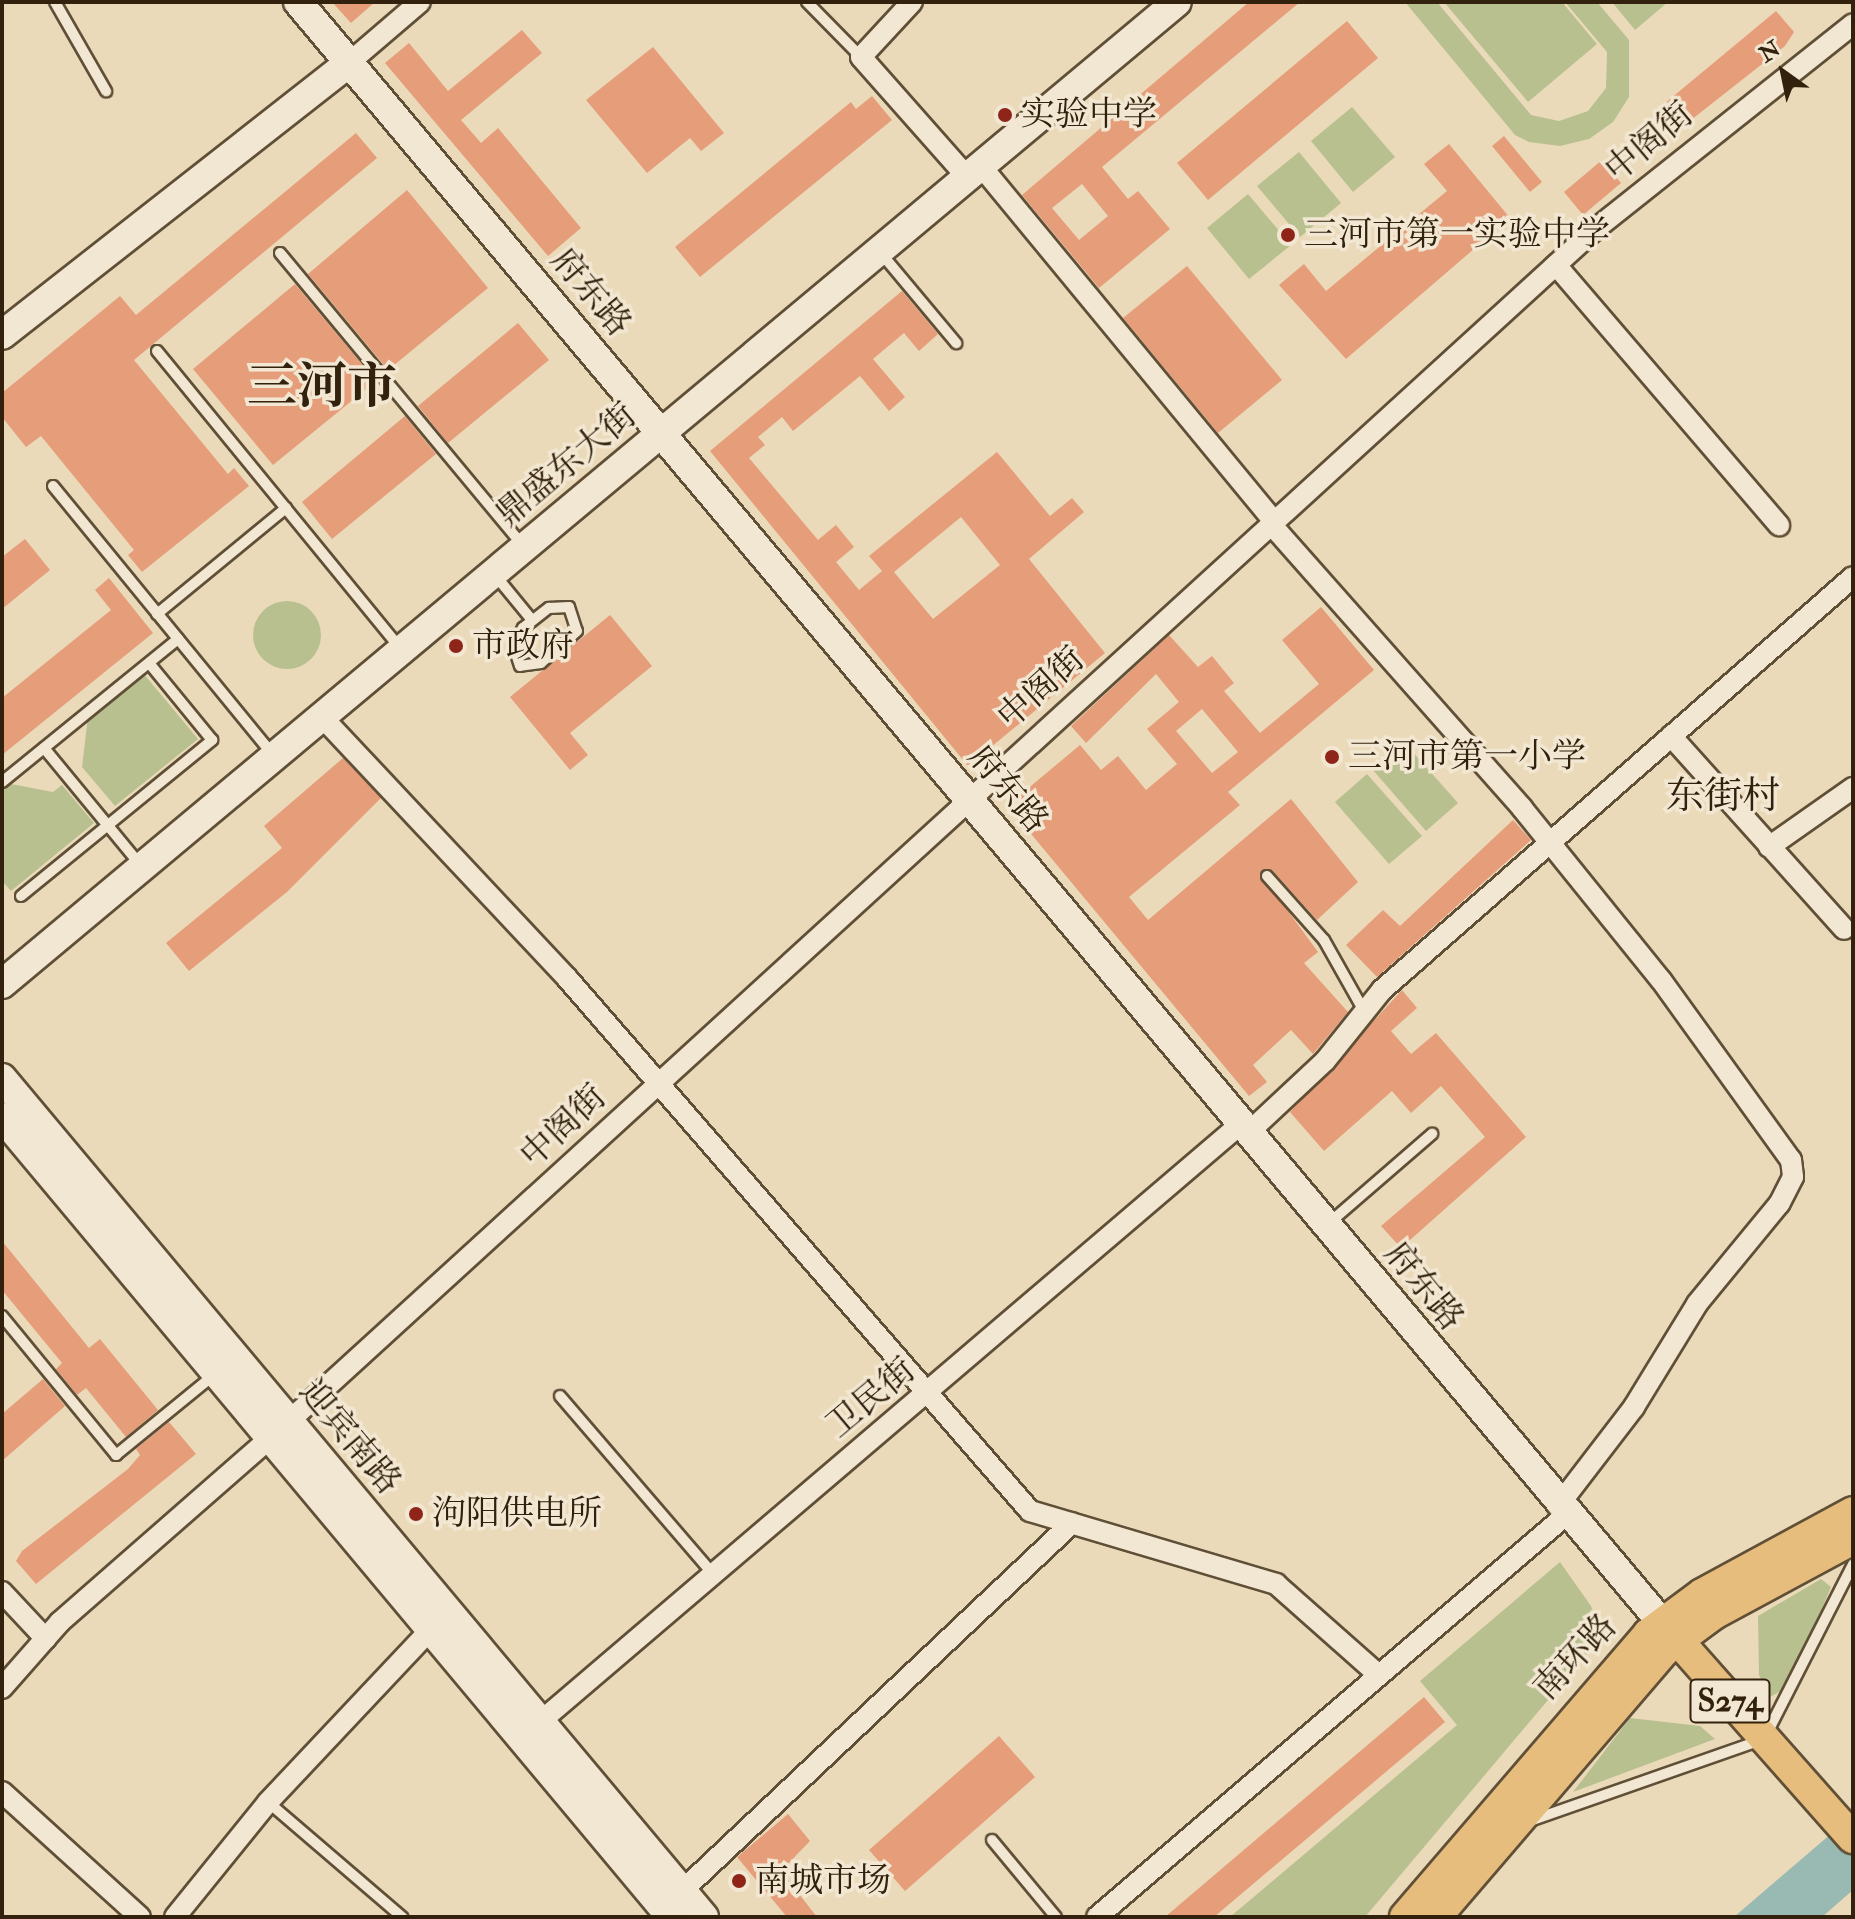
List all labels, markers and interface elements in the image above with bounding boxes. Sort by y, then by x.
north arrow [1743,32,1823,112]
text: N [1754,35,1786,69]
street label: 中阁街 [1597,94,1701,190]
place label: 实验中学 [1021,95,1157,135]
marker: 实验中学 [996,106,1014,124]
place label: 三河市第一实验中学 [1304,215,1610,255]
marker: 三河市第一实验中学 [1279,226,1297,244]
street label: 府东路 [543,240,639,344]
district label: 三河市 [247,358,397,418]
street label: 鼎盛东大街 [488,395,644,535]
place label: 市政府 [472,626,574,666]
marker: 市政府 [447,637,465,655]
street label: 中阁街 [989,639,1093,737]
street label: 府东路 [960,737,1056,841]
place label: 三河市第一小学 [1348,737,1586,777]
marker: 三河市第一小学 [1323,748,1341,766]
district label: 东街村 [1666,774,1780,820]
street label: 中阁街 [512,1076,614,1176]
street label: 府东路 [1376,1234,1472,1338]
street label: 卫民街 [819,1350,923,1446]
street label: 迎宾南路 [291,1372,409,1502]
place label: 泃阳供电所 [432,1494,602,1534]
marker: 泃阳供电所 [407,1505,425,1523]
street label: 南环路 [1525,1606,1625,1708]
road number: S274 [1688,1673,1772,1729]
place label: 南城市场 [755,1861,891,1901]
marker: 南城市场 [730,1872,748,1890]

